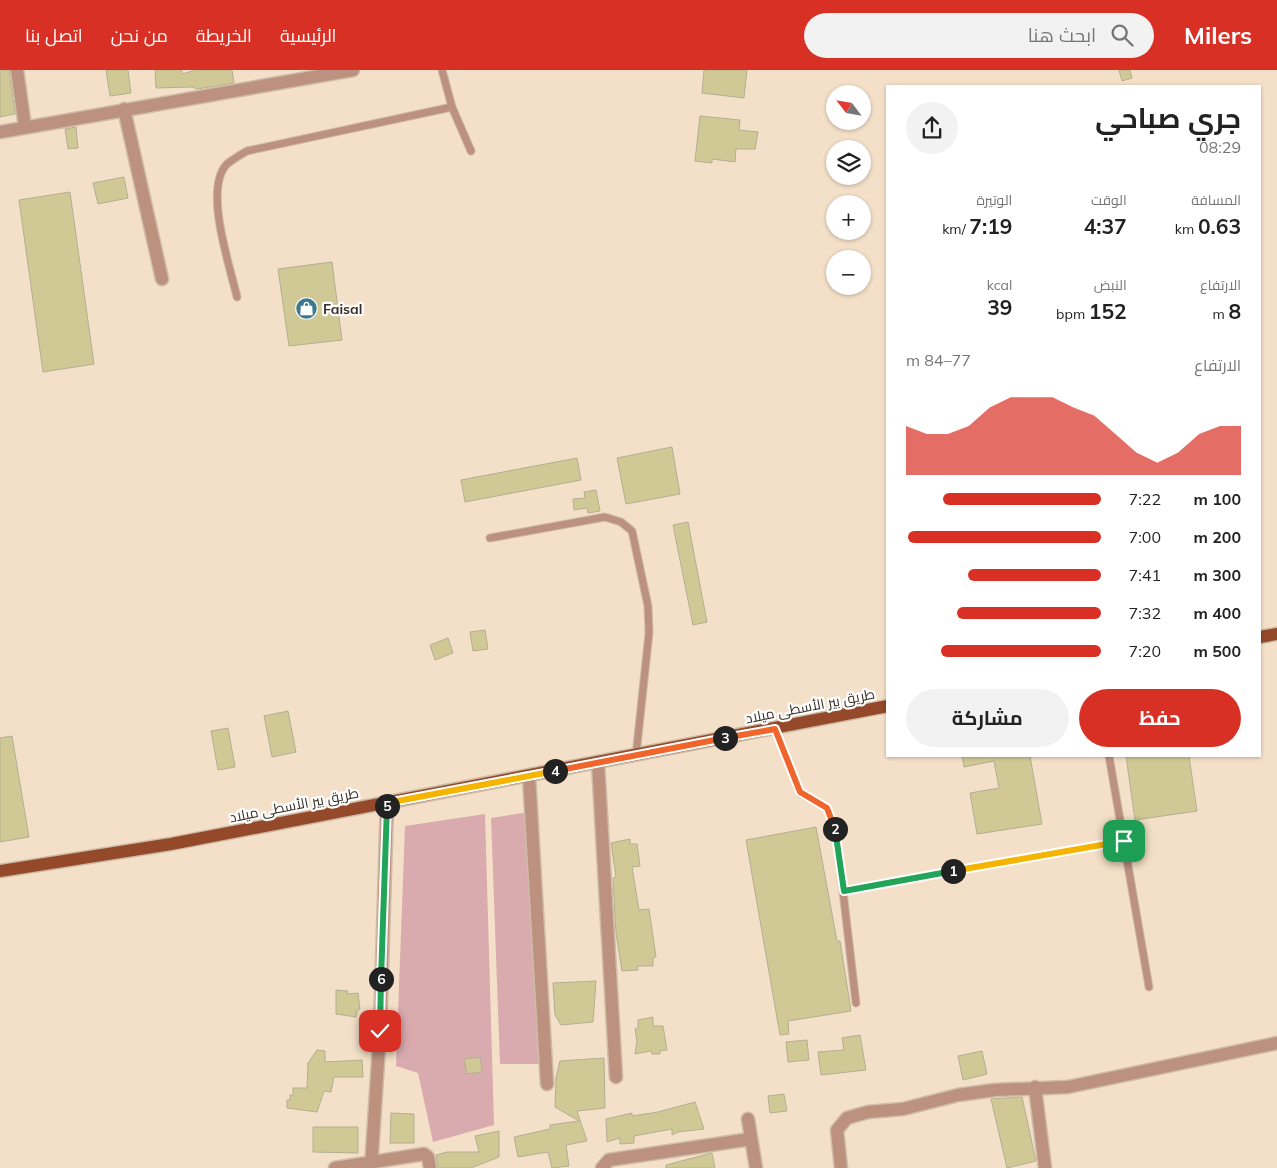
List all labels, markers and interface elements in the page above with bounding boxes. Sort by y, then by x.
search box [804,13,1154,58]
text: Milers [1184,20,1252,50]
icon: search [1108,21,1136,49]
text: ابحث هنا [1028,23,1096,47]
text: اتصل بنا [25,24,83,47]
text: من نحن [111,24,168,47]
text: الخريطة [196,24,252,47]
text: الرئيسية [280,24,336,47]
north arrow [826,85,871,130]
map controls [826,85,871,295]
text: جري صباحي [1095,100,1241,135]
button: share [906,102,958,154]
text: 08:29 [1199,137,1241,157]
button: layers [826,140,871,185]
text: الوتيرة [976,191,1012,209]
text: الوقت [1091,191,1127,209]
text: المسافة [1191,191,1241,209]
button: + [826,195,871,240]
text: 7:19 [969,213,1012,239]
text: 4:37 [1084,213,1127,239]
text: 0.63 [1198,213,1241,239]
text: /km [942,220,969,238]
text: km [1175,220,1198,238]
button: − [826,250,871,295]
text: kcal [987,276,1012,294]
text: النبض [1094,276,1127,294]
text: الارتفاع [1200,276,1241,294]
text: 39 [987,294,1012,320]
shop icon: Faisal [295,297,319,321]
text: 152 [1089,298,1127,324]
text: 8 [1228,298,1241,324]
place label: Faisal [323,300,362,318]
text: bpm [1056,305,1089,323]
text: m [1212,305,1228,323]
text: 77–84 m [906,350,971,370]
text: الارتفاع [1194,355,1241,375]
text: 7:22 [1129,489,1161,509]
text: 100 m [1193,489,1241,509]
text: 7:00 [1129,527,1161,547]
text: 200 m [1193,527,1241,547]
text: 7:41 [1129,565,1161,585]
text: 300 m [1193,565,1241,585]
text: 7:32 [1129,603,1161,623]
text: 400 m [1193,603,1241,623]
text: 7:20 [1129,641,1161,661]
text: 500 m [1193,641,1241,661]
street label: طريق بير الأسطى ميلاد [744,685,876,727]
button: مشاركة [906,689,1069,747]
button: حفظ [1079,689,1241,747]
pin: 3 [712,726,738,750]
text: 3 [721,729,730,747]
pin: 4 [542,758,568,784]
text: 4 [551,762,560,780]
street label: طريق بير الأسطى ميلاد [228,784,360,826]
pin: 5 [374,794,400,818]
text: 5 [383,797,392,815]
pin: 2 [822,816,848,842]
text: 2 [831,820,840,838]
pin [1103,820,1145,862]
icon: arrive [1110,827,1138,855]
pin: 1 [940,858,966,884]
text: 1 [949,862,958,880]
pin: 6 [368,966,394,992]
text: 6 [377,970,386,988]
pin [359,1010,401,1052]
icon: check [366,1017,394,1045]

